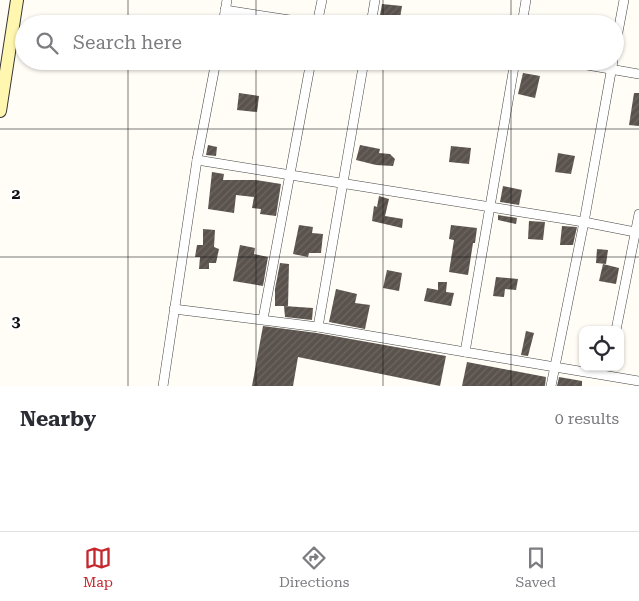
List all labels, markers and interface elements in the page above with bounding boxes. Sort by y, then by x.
search box [15,15,624,70]
icon: search [33,29,61,57]
text: Search here [73,31,182,54]
text: 2 [12,184,21,203]
text: 3 [12,312,21,331]
map controls [579,326,624,371]
button: locate [579,326,624,371]
text: Nearby [20,407,96,431]
text: 0 results [555,409,619,428]
tab: Map [83,544,113,590]
tab: Directions [279,544,349,590]
tab: Saved [515,544,556,590]

